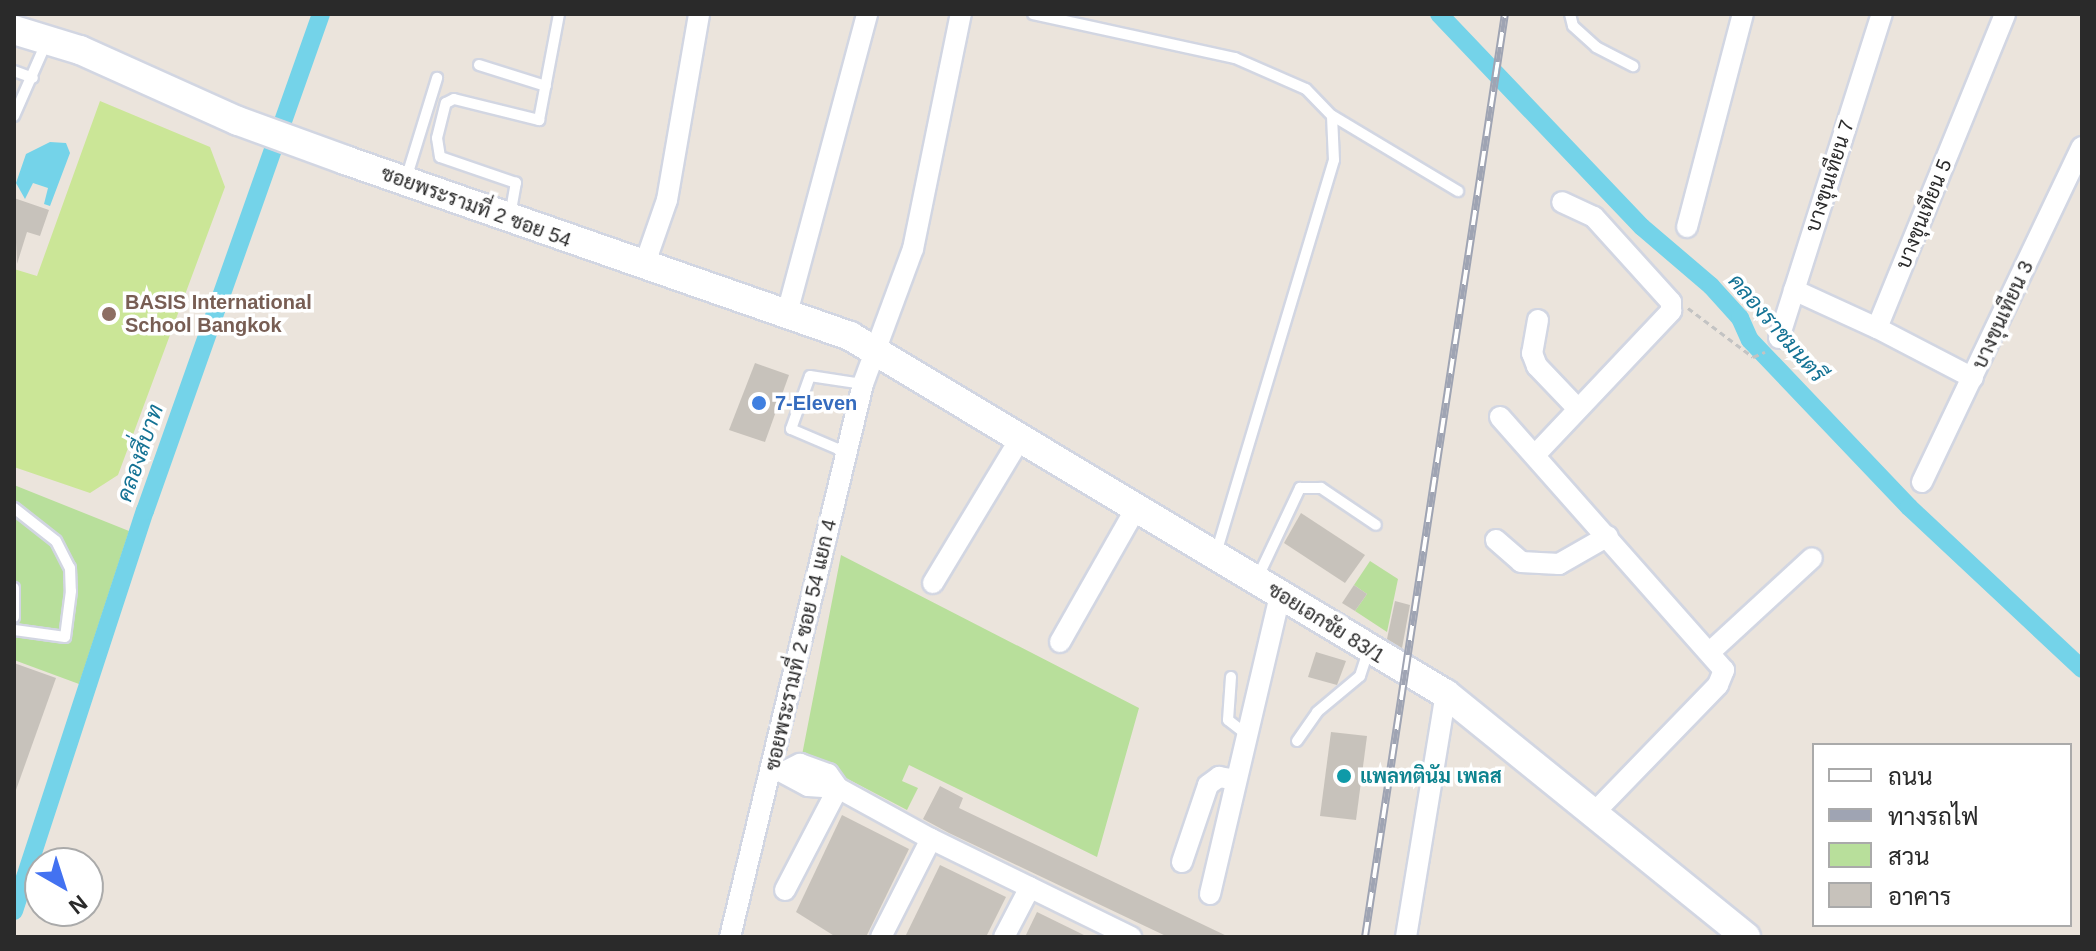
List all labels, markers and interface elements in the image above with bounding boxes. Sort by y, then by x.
street label: บางขุนเทียน 7 [1801,117,1859,235]
street label: บางขุนเทียน 5 [1891,155,1957,273]
street label: ซอยพระรามที่ 2 ซอย 54 [378,161,574,253]
street label: บางขุนเทียน 3 [1968,257,2038,373]
water label: คลองราชมนตรี [1723,268,1831,388]
place label: BASIS International School Bangkok [125,290,312,337]
marker: BASIS International School Bangkok [100,305,118,323]
place label: 7-Eleven [775,391,857,415]
marker: 7-Eleven [750,394,768,412]
water label: คลองสี่บาท [111,401,169,505]
street label: ซอยพระรามที่ 2 ซอย 54 แยก 4 [760,517,842,773]
street label: ซอยเอกชัย 83/1 [1263,578,1389,668]
legend [1812,743,2072,927]
text: ถนน [1888,763,1933,790]
place label: แพลทตินัม เพลส [1360,764,1502,788]
marker: แพลทตินัม เพลส [1335,767,1353,785]
text: ทางรถไฟ [1888,803,1979,830]
text: สวน [1888,843,1930,870]
north arrow [24,847,104,927]
text: อาคาร [1888,883,1951,910]
text: N [64,890,92,919]

